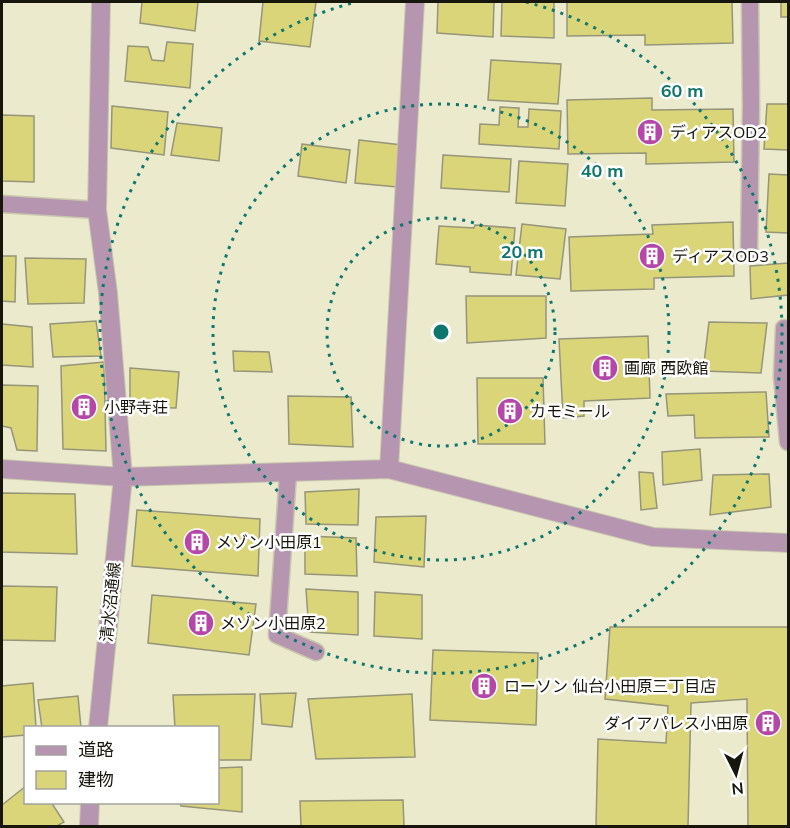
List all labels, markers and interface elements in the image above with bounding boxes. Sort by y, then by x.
text: 60 m [661,79,703,102]
building icon: ディアスOD2 [635,117,665,147]
place label: ディアスOD2 [670,122,767,142]
text: 40 m [581,159,623,182]
text: 20 m [501,240,543,263]
building icon: ディアスOD3 [637,241,667,271]
place label: ディアスOD3 [672,246,769,266]
centre of rings [431,322,451,342]
building icon: 画廊 西欧館 [590,353,620,383]
place label: 画廊 西欧館 [624,358,708,378]
building icon: 小野寺荘 [69,392,99,422]
building icon: カモミール [495,396,525,426]
place label: 小野寺荘 [104,397,168,417]
place label: カモミール [530,401,610,421]
building icon: メゾン小田原1 [182,527,212,557]
place label: メゾン小田原1 [216,532,322,552]
street label: 清水沼通線 [96,561,124,643]
building icon: メゾン小田原2 [186,608,216,638]
place label: メゾン小田原2 [220,613,326,633]
building icon: ローソン 仙台小田原三丁目店 [469,671,499,701]
place label: ローソン 仙台小田原三丁目店 [504,676,716,696]
building icon: ダイアパレス小田原 [753,708,783,738]
place label: ダイアパレス小田原 [604,713,748,733]
legend [24,726,219,804]
text: 道路 [78,738,114,761]
north arrow [706,744,766,804]
text: 建物 [78,768,114,791]
text: N [731,778,745,799]

